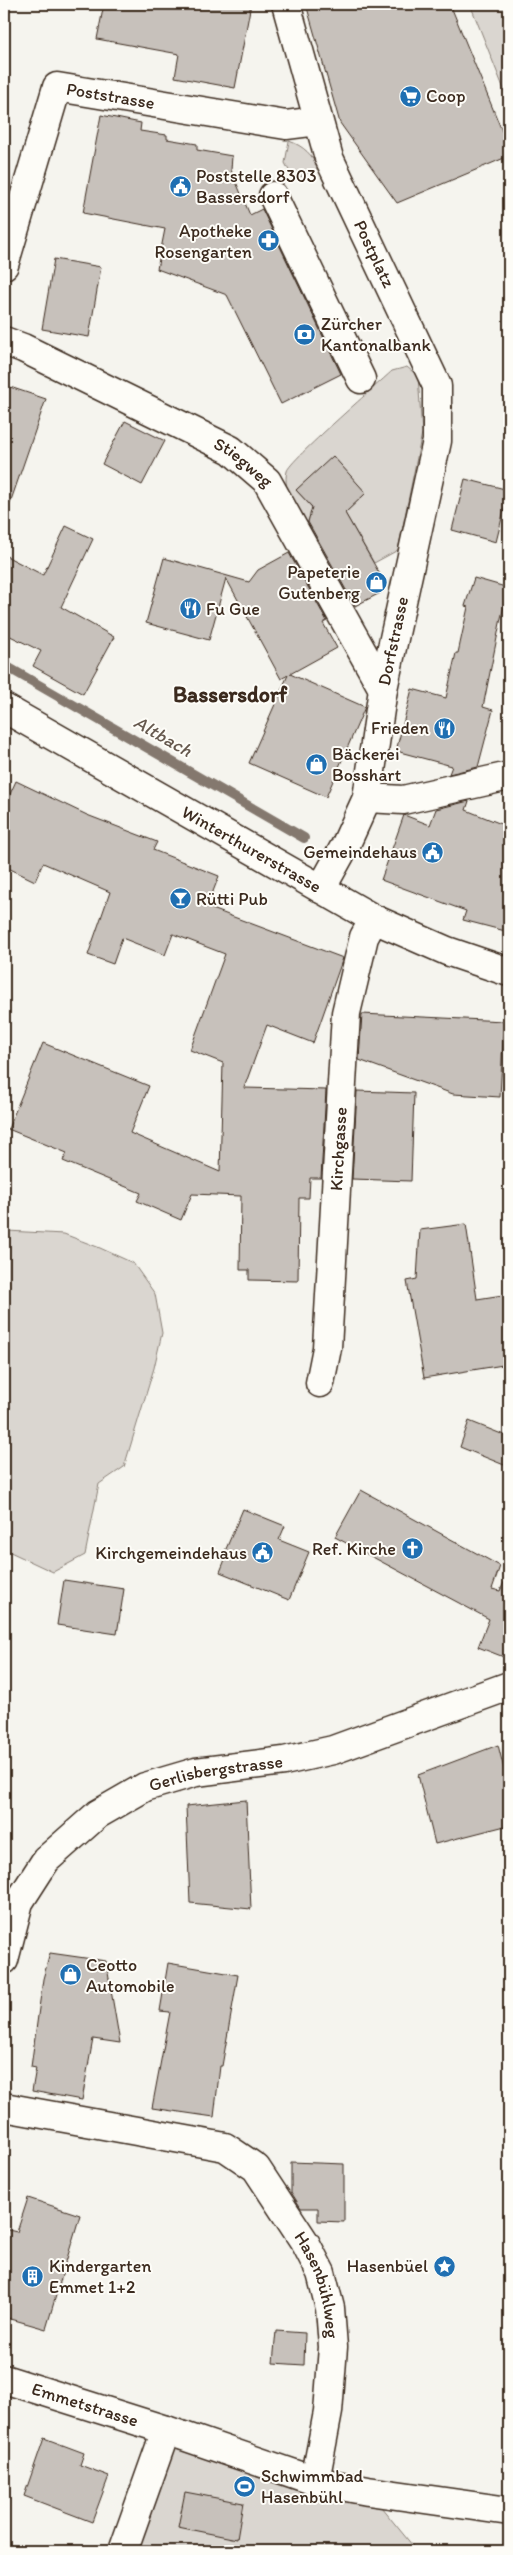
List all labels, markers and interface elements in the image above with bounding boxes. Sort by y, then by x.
street label: Poststrasse [65,78,156,114]
supermarket icon: Coop [398,84,422,108]
place label: Coop [426,85,465,107]
place label: Poststelle 8303 Bassersdorf [196,165,317,208]
public building icon: Poststelle 8303 Bassersdorf [168,174,192,198]
street label: Postplatz [349,217,400,292]
place label: Apotheke Rosengarten [155,220,252,263]
pharmacy icon: Apotheke Rosengarten [256,229,280,253]
place label: Zürcher Kantonalbank [321,313,432,356]
bank icon: Zürcher Kantonalbank [293,322,317,346]
street label: Stiegweg [210,432,278,493]
place label: Papeterie Gutenberg [278,561,361,604]
shop icon: Papeterie Gutenberg [364,570,388,594]
street label: Dorfstrasse [373,595,413,687]
restaurant icon: Fu Gue [178,597,202,621]
place label: Fu Gue [206,598,260,620]
district label: Bassersdorf [173,681,288,708]
water label: Altbach [130,710,196,762]
restaurant icon: Frieden [433,716,457,740]
place label: Frieden [371,717,429,739]
place label: Bäckerei Bosshart [332,743,401,786]
shop icon: Bäckerei Bosshart [304,752,328,776]
street label: Winterthurerstrasse [178,801,325,898]
public building icon: Gemeindehaus [421,840,445,864]
place label: Gemeindehaus [303,841,417,863]
bar icon: Rütti Pub [168,887,192,911]
place label: Rütti Pub [196,888,268,910]
street label: Kirchgasse [325,1106,352,1192]
church icon: Ref. Kirche [400,1537,424,1561]
place label: Ref. Kirche [312,1538,396,1560]
public building icon: Kirchgemeindehaus [251,1541,275,1565]
place label: Kirchgemeindehaus [95,1542,247,1564]
street label: Gerlisbergstrasse [146,1750,284,1796]
place label: Ceotto Automobile [86,1954,175,1997]
shop icon: Ceotto Automobile [58,1963,82,1987]
street label: Hasenbühlweg [290,2227,343,2340]
place icon: Hasenbüel [432,2254,456,2278]
place label: Kindergarten Emmet 1+2 [49,2255,152,2298]
place label: Hasenbüel [347,2255,428,2277]
building icon: Kindergarten Emmet 1+2 [21,2264,45,2288]
street label: Emmetstrasse [29,2377,141,2432]
place label: Schwimmbad Hasenbühl [261,2465,364,2508]
sports icon: Schwimmbad Hasenbühl [233,2474,257,2498]

